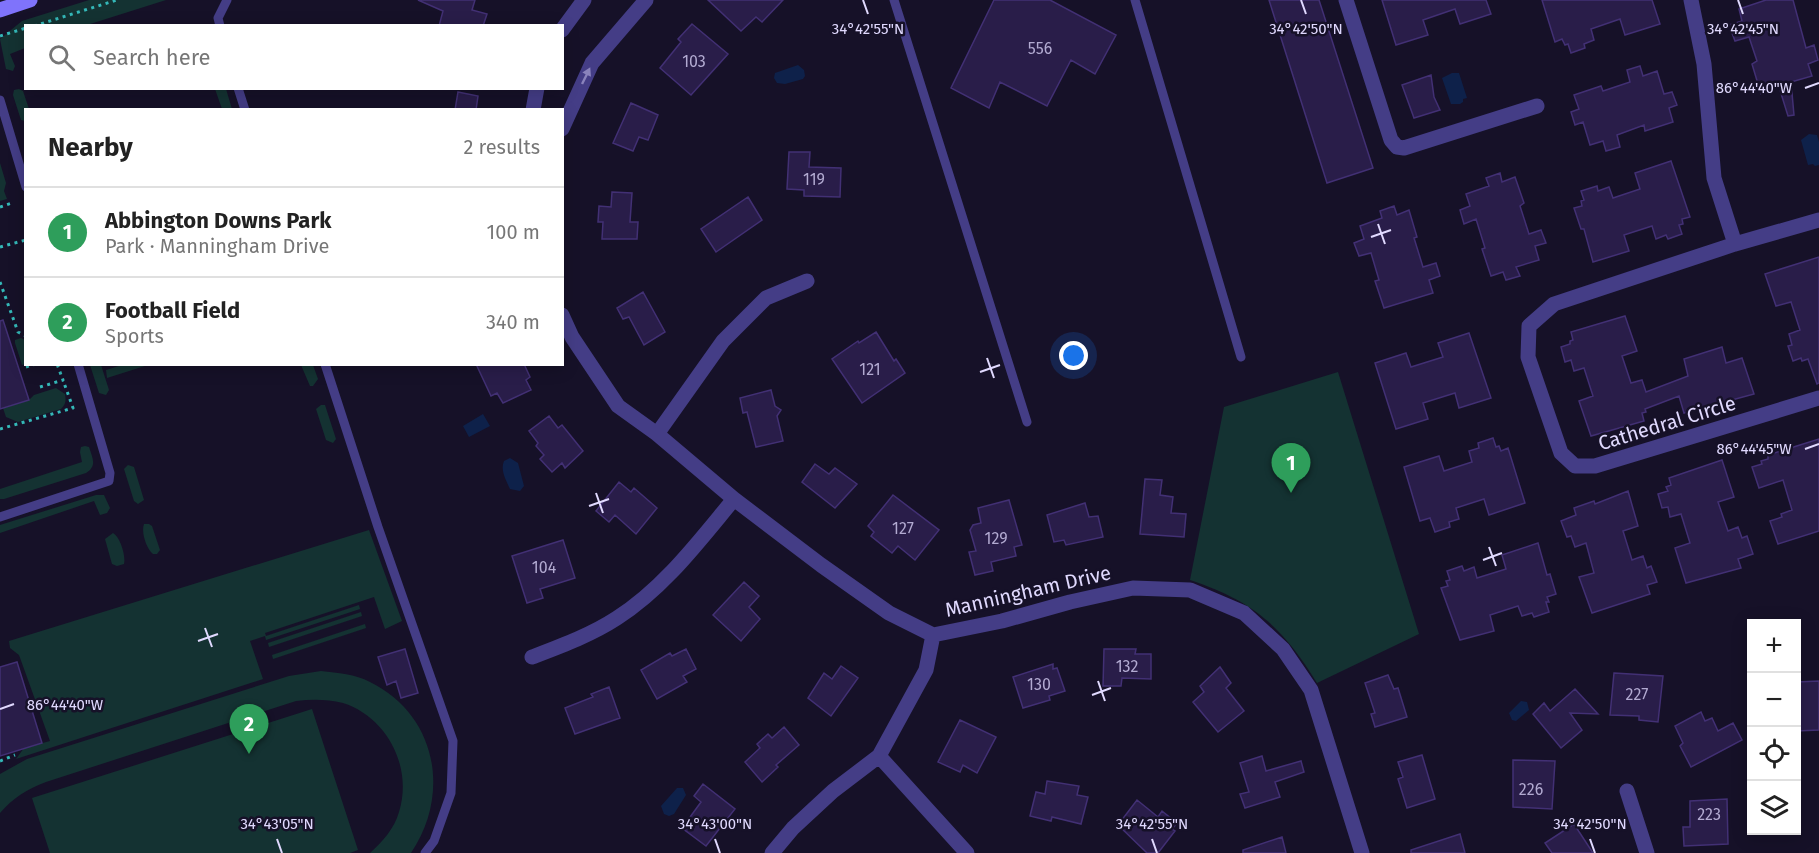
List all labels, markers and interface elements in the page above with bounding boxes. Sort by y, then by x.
text: 34°42'55"N [832,20,904,38]
text: 34°42'50"N [1269,20,1343,38]
text: 34°42'45"N [1707,20,1779,38]
search box [24,24,564,90]
house number: 556 [1028,39,1052,58]
icon: search [45,41,78,74]
text: Search here [93,44,211,71]
house number: 103 [682,52,706,71]
one-way arrow [581,67,591,84]
text: 86°44'40"W [1716,79,1793,97]
text: Nearby [48,132,133,163]
text: 2 results [463,135,540,159]
house number: 119 [803,170,825,189]
text: Abbington Downs Park [105,207,331,234]
text: 1 [63,220,72,244]
text: 100 m [487,220,540,244]
text: Park · Manningham Drive [105,234,329,258]
text: Football Field [105,297,240,324]
text: 2 [62,310,73,334]
text: 340 m [486,310,540,334]
text: Sports [105,324,164,348]
your location [1059,341,1088,370]
house number: 121 [859,360,881,379]
street label: Cathedral Circle [1595,391,1739,455]
text: 86°44'45"W [1716,440,1792,458]
pin: 1 [1272,444,1310,493]
house number: 127 [892,519,914,538]
house number: 129 [984,529,1008,548]
house number: 104 [532,558,557,577]
street label: Manningham Drive [943,560,1113,622]
map controls [1747,619,1801,835]
button: + [1747,619,1801,673]
house number: 132 [1116,657,1138,676]
button: − [1747,673,1801,727]
house number: 130 [1027,675,1051,694]
house number: 227 [1626,685,1648,704]
text: 86°44'40"W [27,696,104,714]
pin: 2 [230,704,268,754]
button: locate [1747,727,1801,781]
house number: 226 [1519,780,1543,799]
button: layers [1747,781,1801,835]
house number: 223 [1697,805,1721,824]
text: 34°43'05"N [240,815,314,833]
text: 34°43'00"N [678,815,752,833]
text: 34°42'55"N [1116,815,1188,833]
text: 34°42'50"N [1553,815,1627,833]

